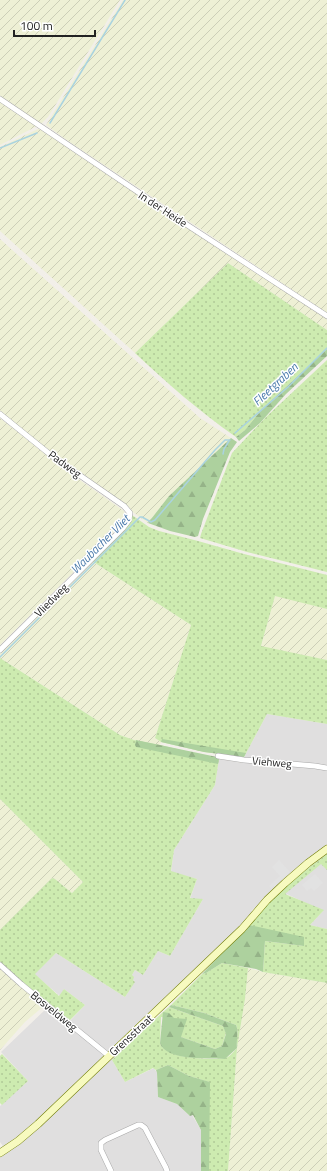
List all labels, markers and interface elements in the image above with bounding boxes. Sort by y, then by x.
scale bar [14,12,95,38]
text: 100 m [20,16,53,35]
street label: In der Heide [135,187,191,231]
water label: Fleetgraben [248,357,303,410]
street label: Padweg [45,447,85,482]
water label: Waubacher Vliet [66,509,135,578]
street label: Vliedweg [30,579,72,621]
street label: Viehweg [251,752,293,772]
street label: Bosveldweg [27,987,81,1035]
street label: Grensstraat [106,1010,157,1060]

